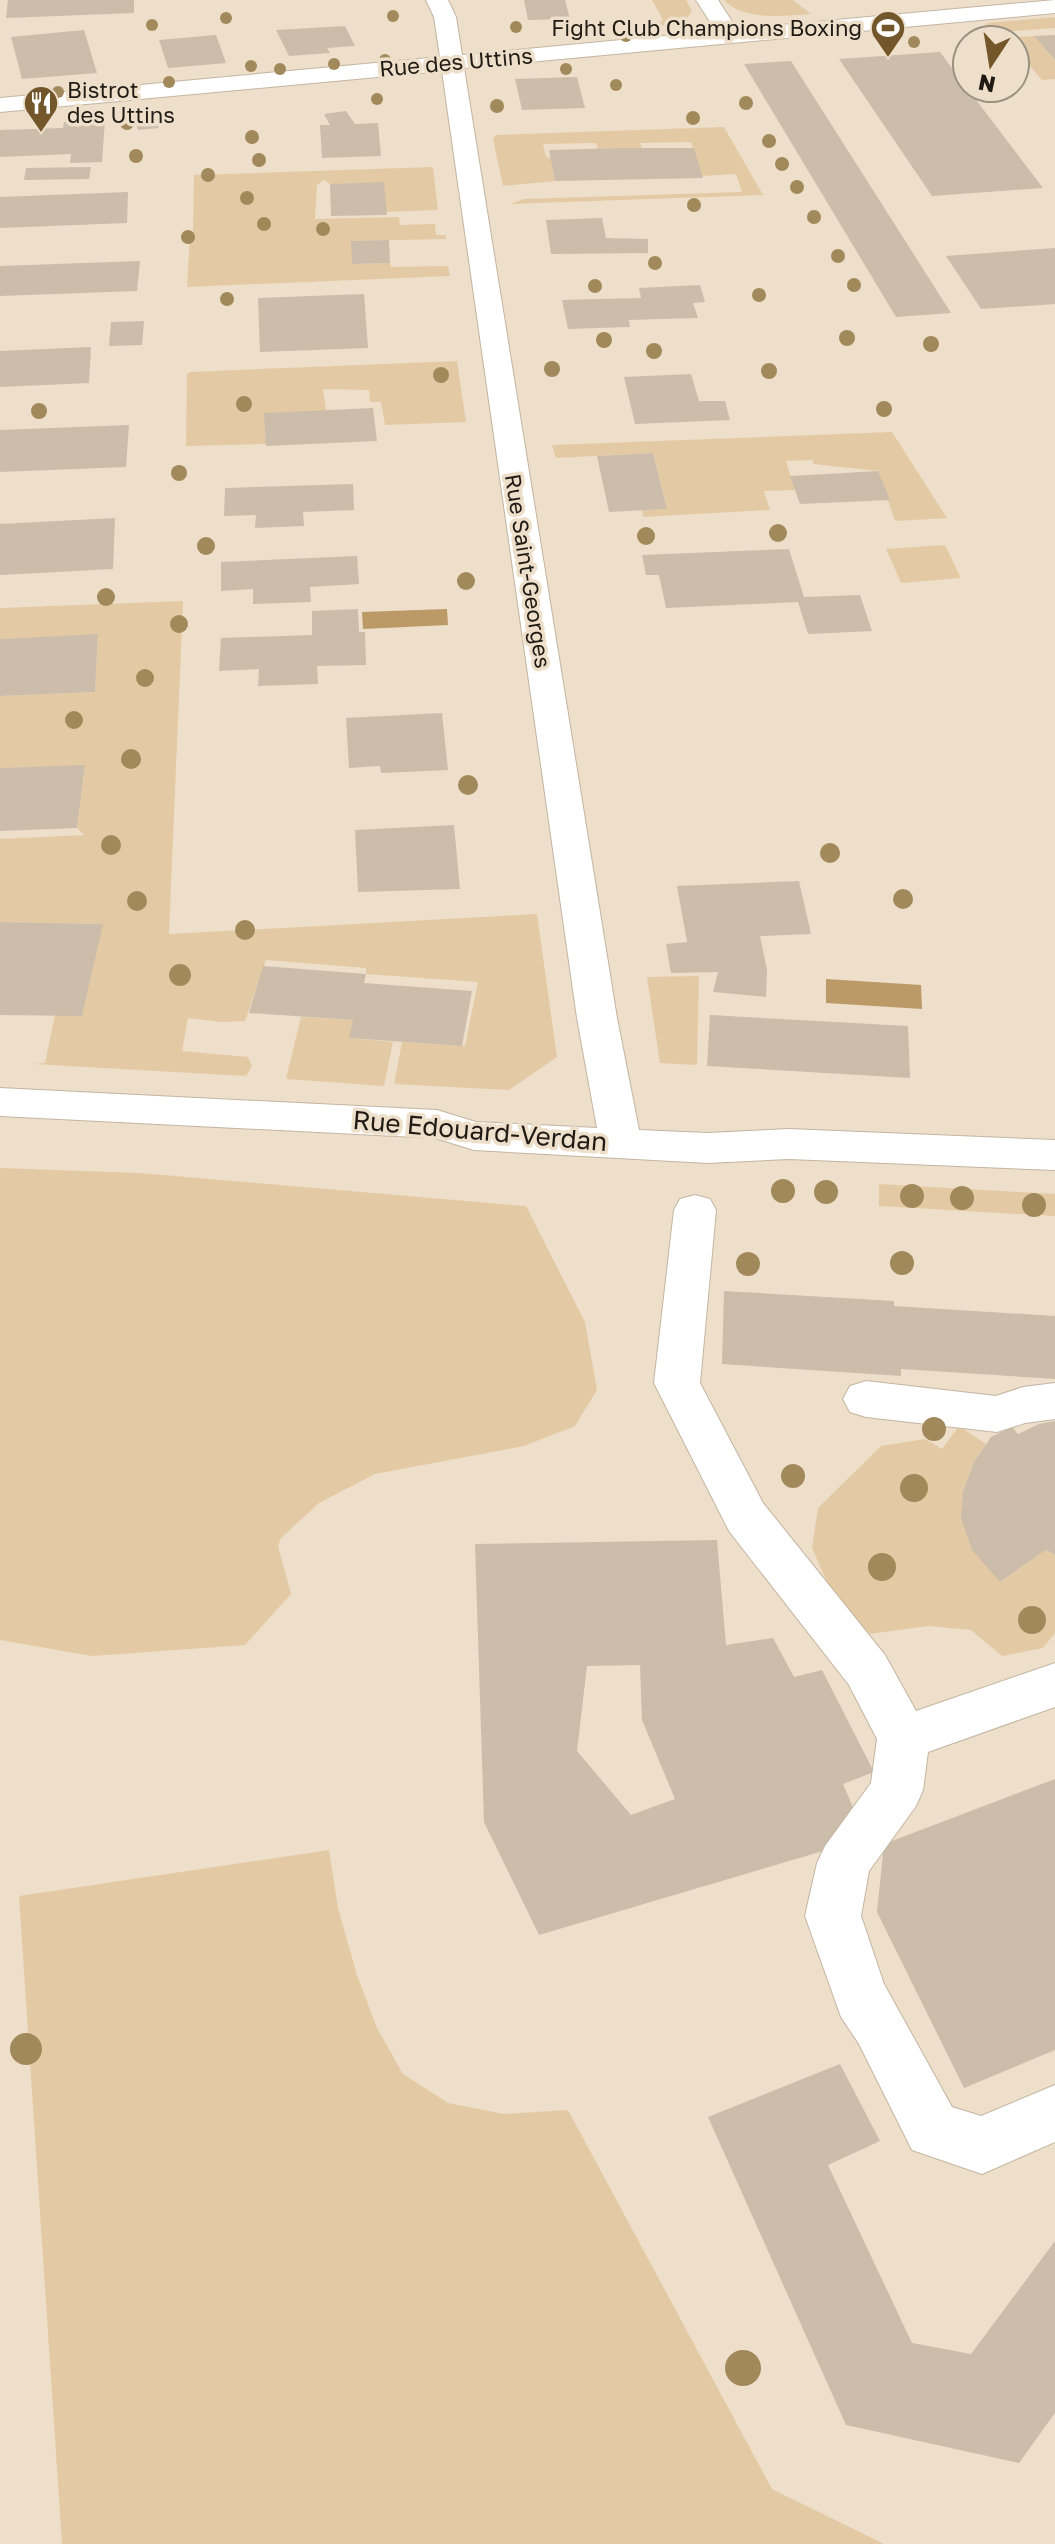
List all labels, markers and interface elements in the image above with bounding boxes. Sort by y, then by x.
sports icon: Fight Club Champions Boxing [869,9,907,59]
place label: Fight Club Champions Boxing [551,14,862,41]
north arrow [951,24,1031,104]
street label: Rue des Uttins [378,41,534,82]
text: N [976,69,998,99]
place label: Bistrot des Uttins [67,76,175,128]
restaurant icon: Bistrot des Uttins [22,84,60,134]
street label: Rue Saint-Georges [500,472,557,670]
street label: Rue Edouard-Verdan [352,1104,609,1157]

